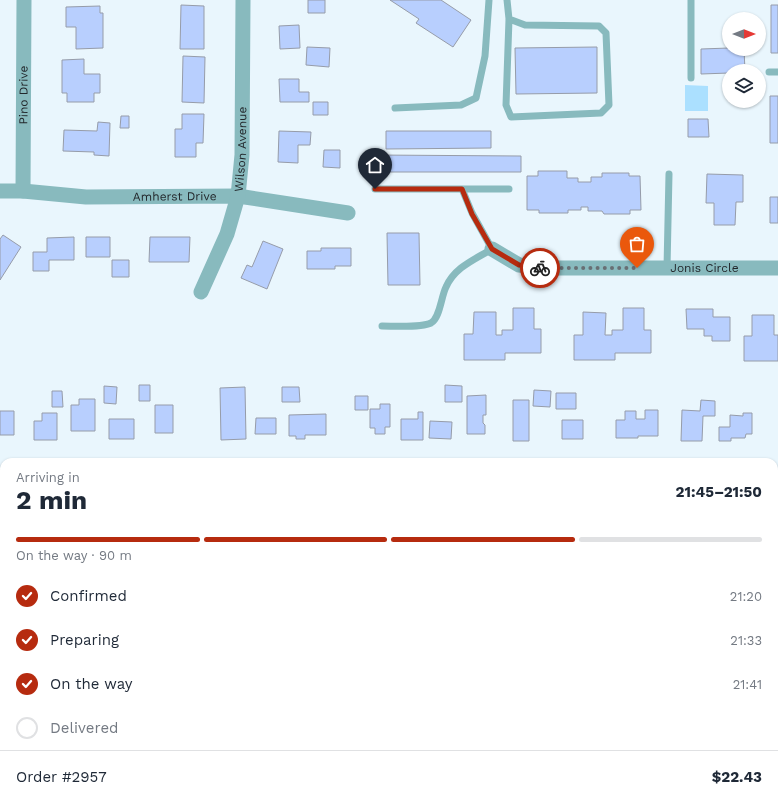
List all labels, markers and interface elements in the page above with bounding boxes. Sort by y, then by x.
north arrow [722,12,766,56]
map controls [722,12,766,108]
button: layers [722,64,766,108]
street label: Pino Drive [16,65,31,125]
street label: Wilson Avenue [231,106,249,193]
pin [358,148,392,189]
icon: home [364,154,386,176]
street label: Amherst Drive [133,189,217,204]
pin [620,227,654,268]
icon: bag [626,233,648,255]
courier [520,248,560,288]
icon: bike [529,257,551,279]
street label: Jonis Circle [670,261,739,275]
text: Arriving in [16,470,80,485]
text: 21:45–21:50 [676,483,762,501]
text: 2 min [16,485,87,515]
text: On the way · 90 m [16,548,132,563]
icon: check [16,585,38,607]
text: Confirmed [50,587,127,605]
text: 21:20 [730,589,762,604]
icon: check [16,629,38,651]
text: Preparing [50,631,119,649]
text: 21:33 [730,633,762,648]
icon: check [16,673,38,695]
text: On the way [50,675,132,693]
text: 21:41 [733,677,762,692]
text: Delivered [50,719,118,737]
text: Order #2957 [16,768,107,786]
text: $22.43 [712,768,762,786]

